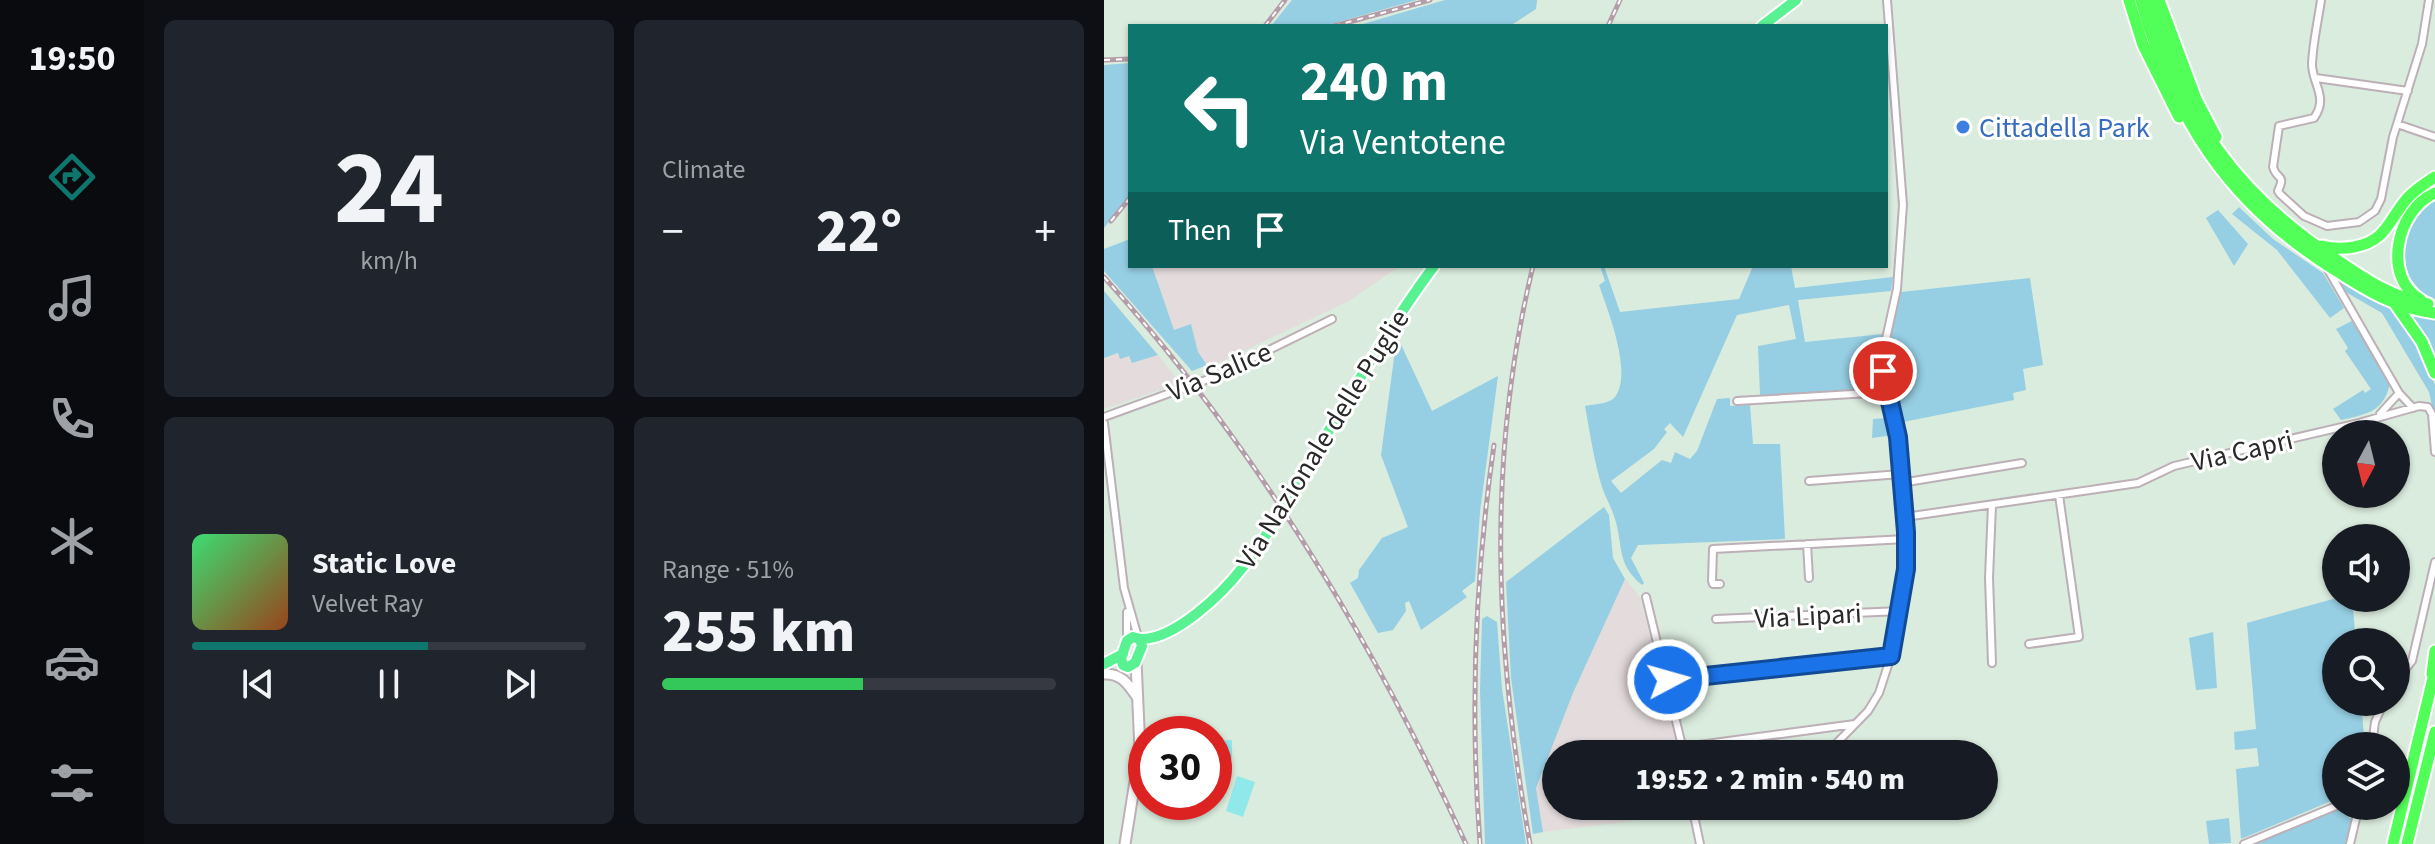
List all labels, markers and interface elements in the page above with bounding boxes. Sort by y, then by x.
text: 19:50 [29,33,115,84]
text: 240 m [1300,43,1448,122]
icon: left [1168,56,1272,160]
place label: Cittadella Park [1979,108,2150,148]
text: 24 [334,116,444,264]
text: Via Ventotene [1300,117,1506,168]
marker: Cittadella Park [1954,118,1972,136]
icon: directions [44,149,100,205]
text: Climate [662,151,746,188]
text: 22° [816,190,902,275]
text: − [662,201,684,264]
text: + [1034,201,1056,264]
icon: arrive [1248,208,1292,252]
text: Then [1168,209,1232,252]
text: km/h [360,242,418,279]
icon: music [44,270,100,326]
street label: Via Nazionale delle Puglie [1227,302,1419,577]
street label: Via Salice [1161,332,1278,412]
pin [1849,337,1917,405]
icon: arrive [1861,349,1905,393]
icon: phone [44,391,100,447]
street label: Via Capri [2187,420,2297,482]
north arrow [2322,420,2410,508]
map controls [2322,420,2410,820]
icon: climate [44,513,100,569]
button: sound [2322,524,2410,612]
text: Static Love [312,542,456,585]
text: Range · 51% [662,551,794,588]
text: Velvet Ray [312,585,423,622]
text: 255 km [662,590,855,675]
street label: Via Lipari [1753,593,1863,639]
button: search [2322,628,2410,716]
icon: car [44,634,100,690]
position arrow [1626,638,1710,722]
icon: previous [236,662,280,706]
icon: pause [367,662,411,706]
icon: next [498,662,542,706]
speed limit sign: 30 [1128,716,1232,820]
button: layers [2322,732,2410,820]
icon: filters [44,755,100,811]
text: 19:52 · 2 min · 540 m [1635,758,1905,801]

